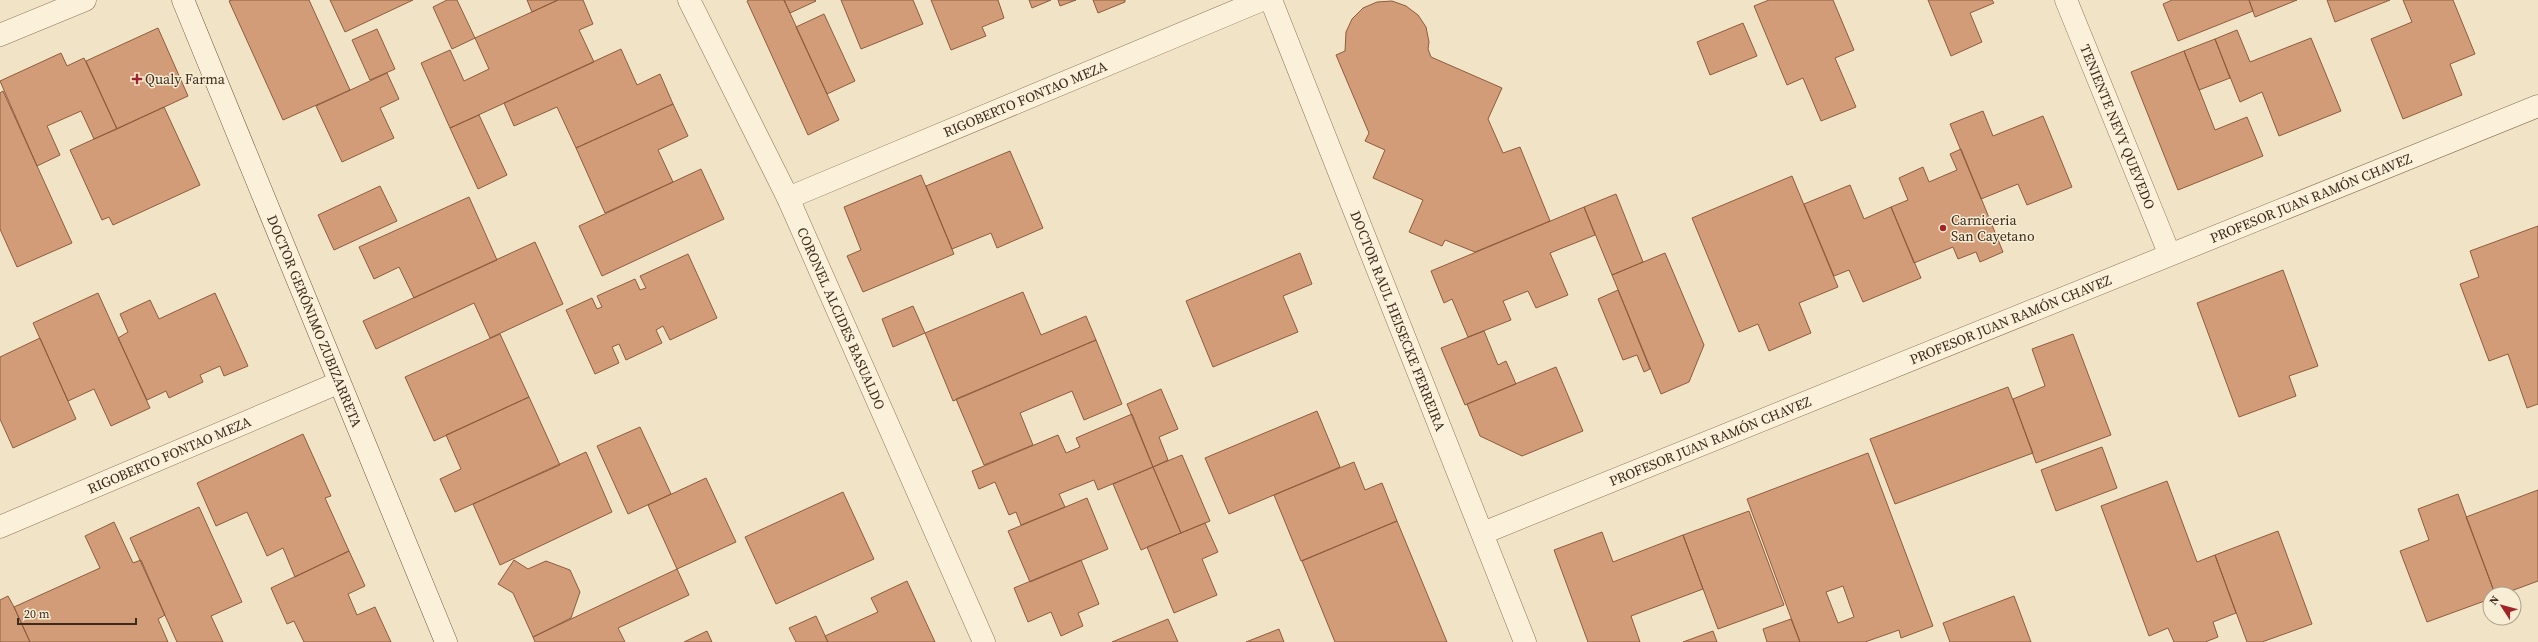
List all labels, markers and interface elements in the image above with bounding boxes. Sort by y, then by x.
street label: TENIENTE NEVY QUEVEDO [2075,41,2160,212]
street label: RIGOBERTO FONTAO MEZA [940,56,1111,142]
place label: Qualy Farma [145,69,226,89]
marker: Qualy Farma [132,74,142,84]
street label: PROFESOR JUAN RAMÓN CHAVEZ [2207,148,2415,248]
street label: DOCTOR RAUL HEISECKE FERREIRA [1345,208,1451,435]
place label: Carniceria San Cayetano [1951,210,2035,246]
street label: DOCTOR GERÓNIMO ZUBIZARRETA [262,212,367,431]
marker: Carniceria San Cayetano [1938,223,1948,233]
street label: CORONEL ALCIDES BASUALDO [792,224,890,413]
street label: PROFESOR JUAN RAMÓN CHAVEZ [1907,270,2115,369]
street label: PROFESOR JUAN RAMÓN CHAVEZ [1606,391,1814,491]
street label: RIGOBERTO FONTAO MEZA [84,411,255,499]
north arrow [2482,586,2522,626]
text: N [2486,593,2503,608]
scale bar [18,600,136,626]
text: 20 m [24,606,50,622]

